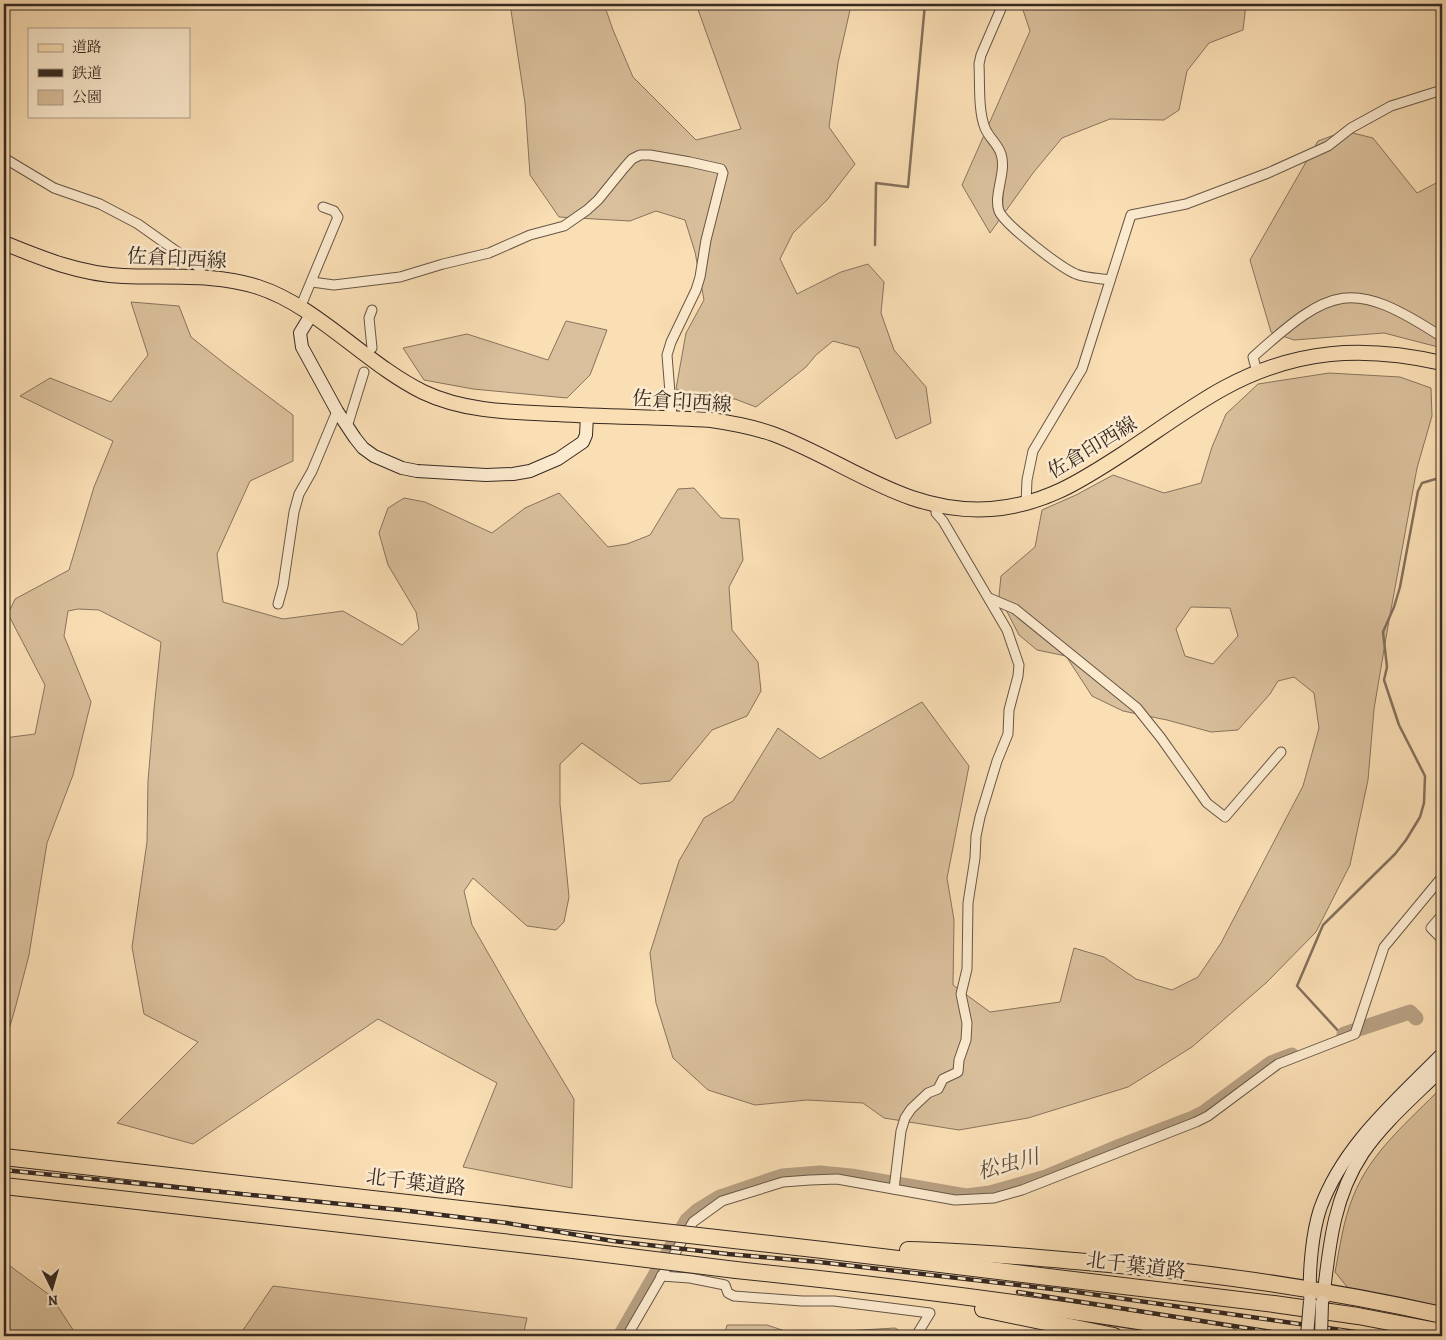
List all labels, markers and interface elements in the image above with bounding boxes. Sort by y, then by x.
legend [28,28,190,118]
text: 道路 [72,37,102,57]
text: 鉄道 [72,63,102,83]
text: 公園 [72,87,102,107]
street label: 佐倉印西線 [126,242,228,275]
street label: 佐倉印西線 [631,385,733,418]
street label: 佐倉印西線 [1042,410,1142,485]
water label: 松虫川 [974,1142,1044,1186]
street label: 北千葉道路 [365,1163,467,1202]
street label: 北千葉道路 [1085,1246,1187,1285]
north arrow [28,1262,78,1312]
text: N [47,1291,59,1310]

